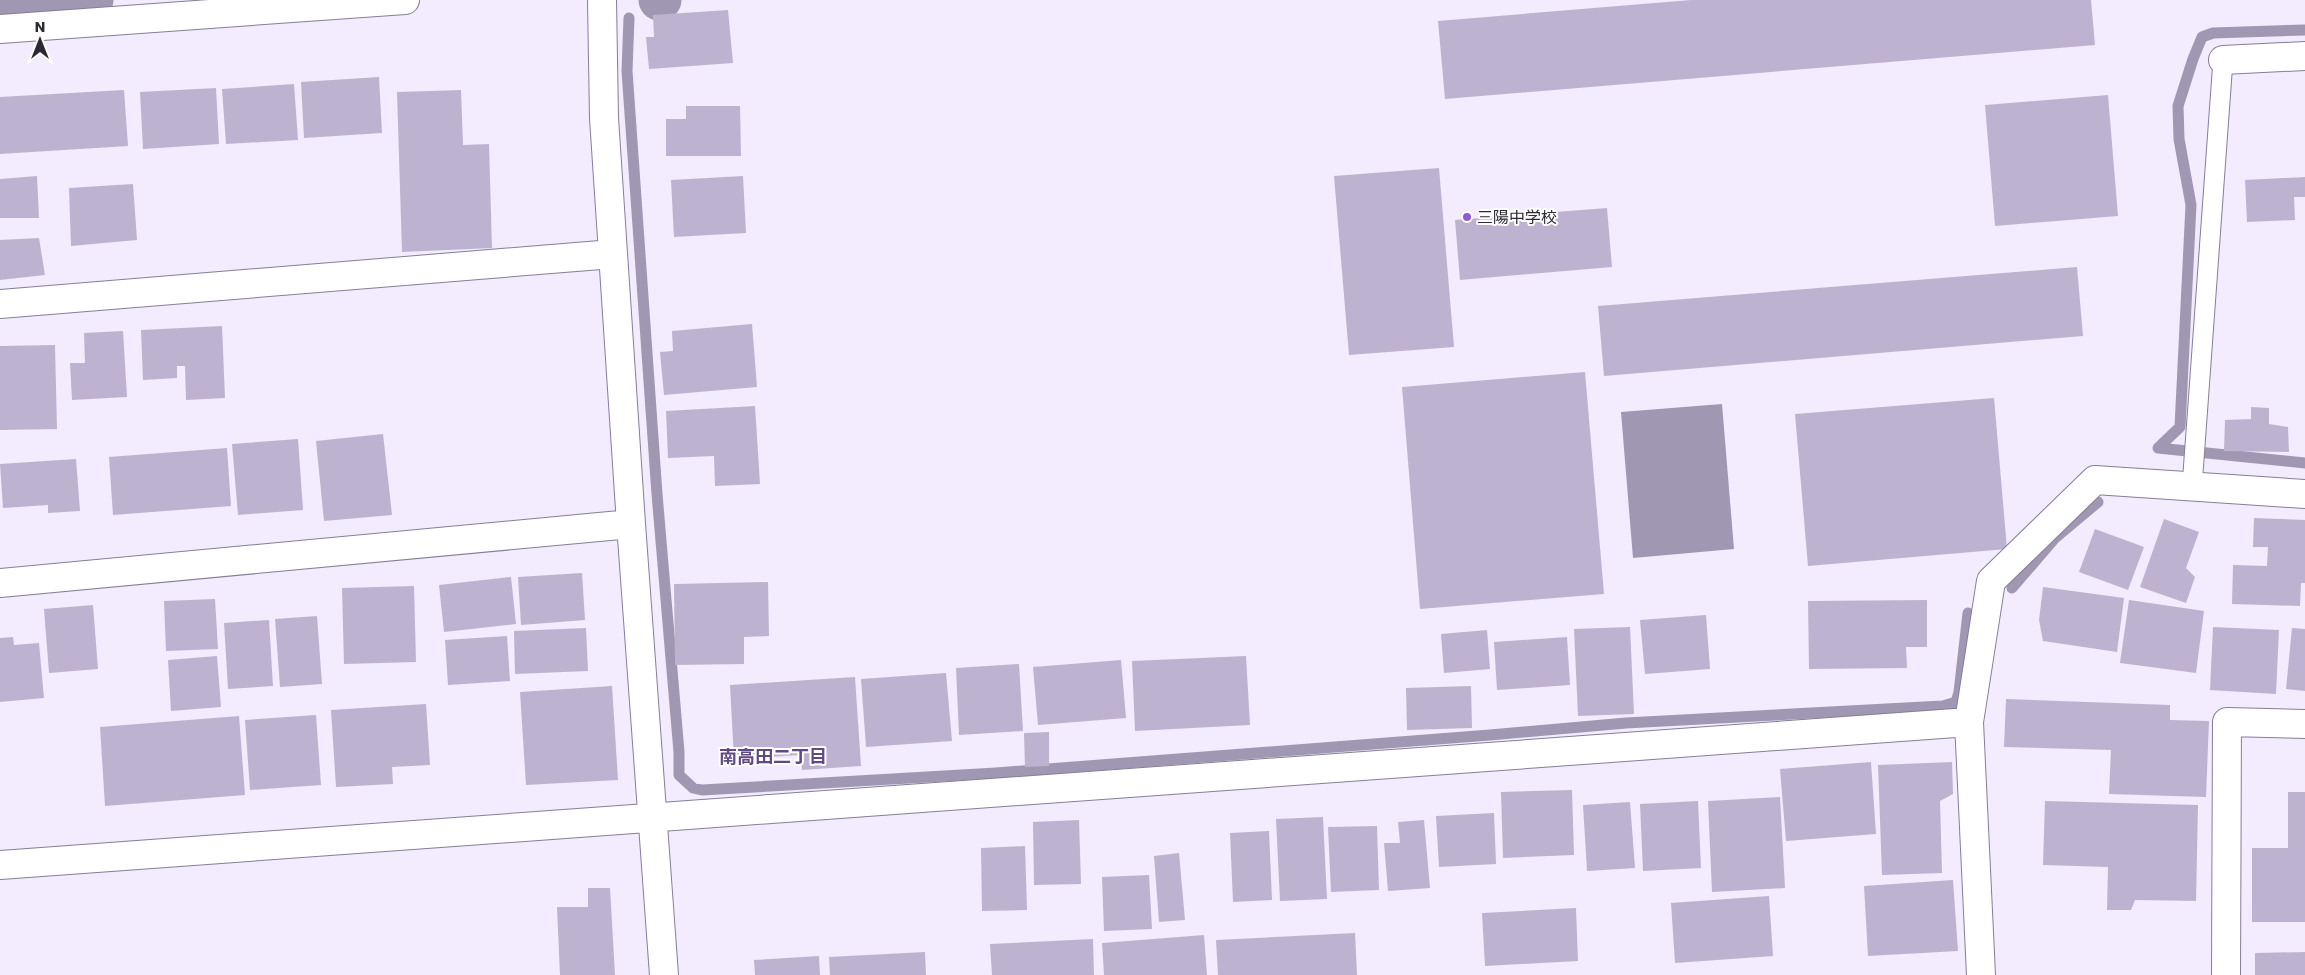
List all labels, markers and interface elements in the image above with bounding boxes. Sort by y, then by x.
north arrow [15,15,65,65]
text: N [35,17,45,37]
place label: 三陽中学校 [1477,206,1557,229]
marker: 三陽中学校 [1461,211,1473,223]
district label: 南高田二丁目 [719,744,827,769]

